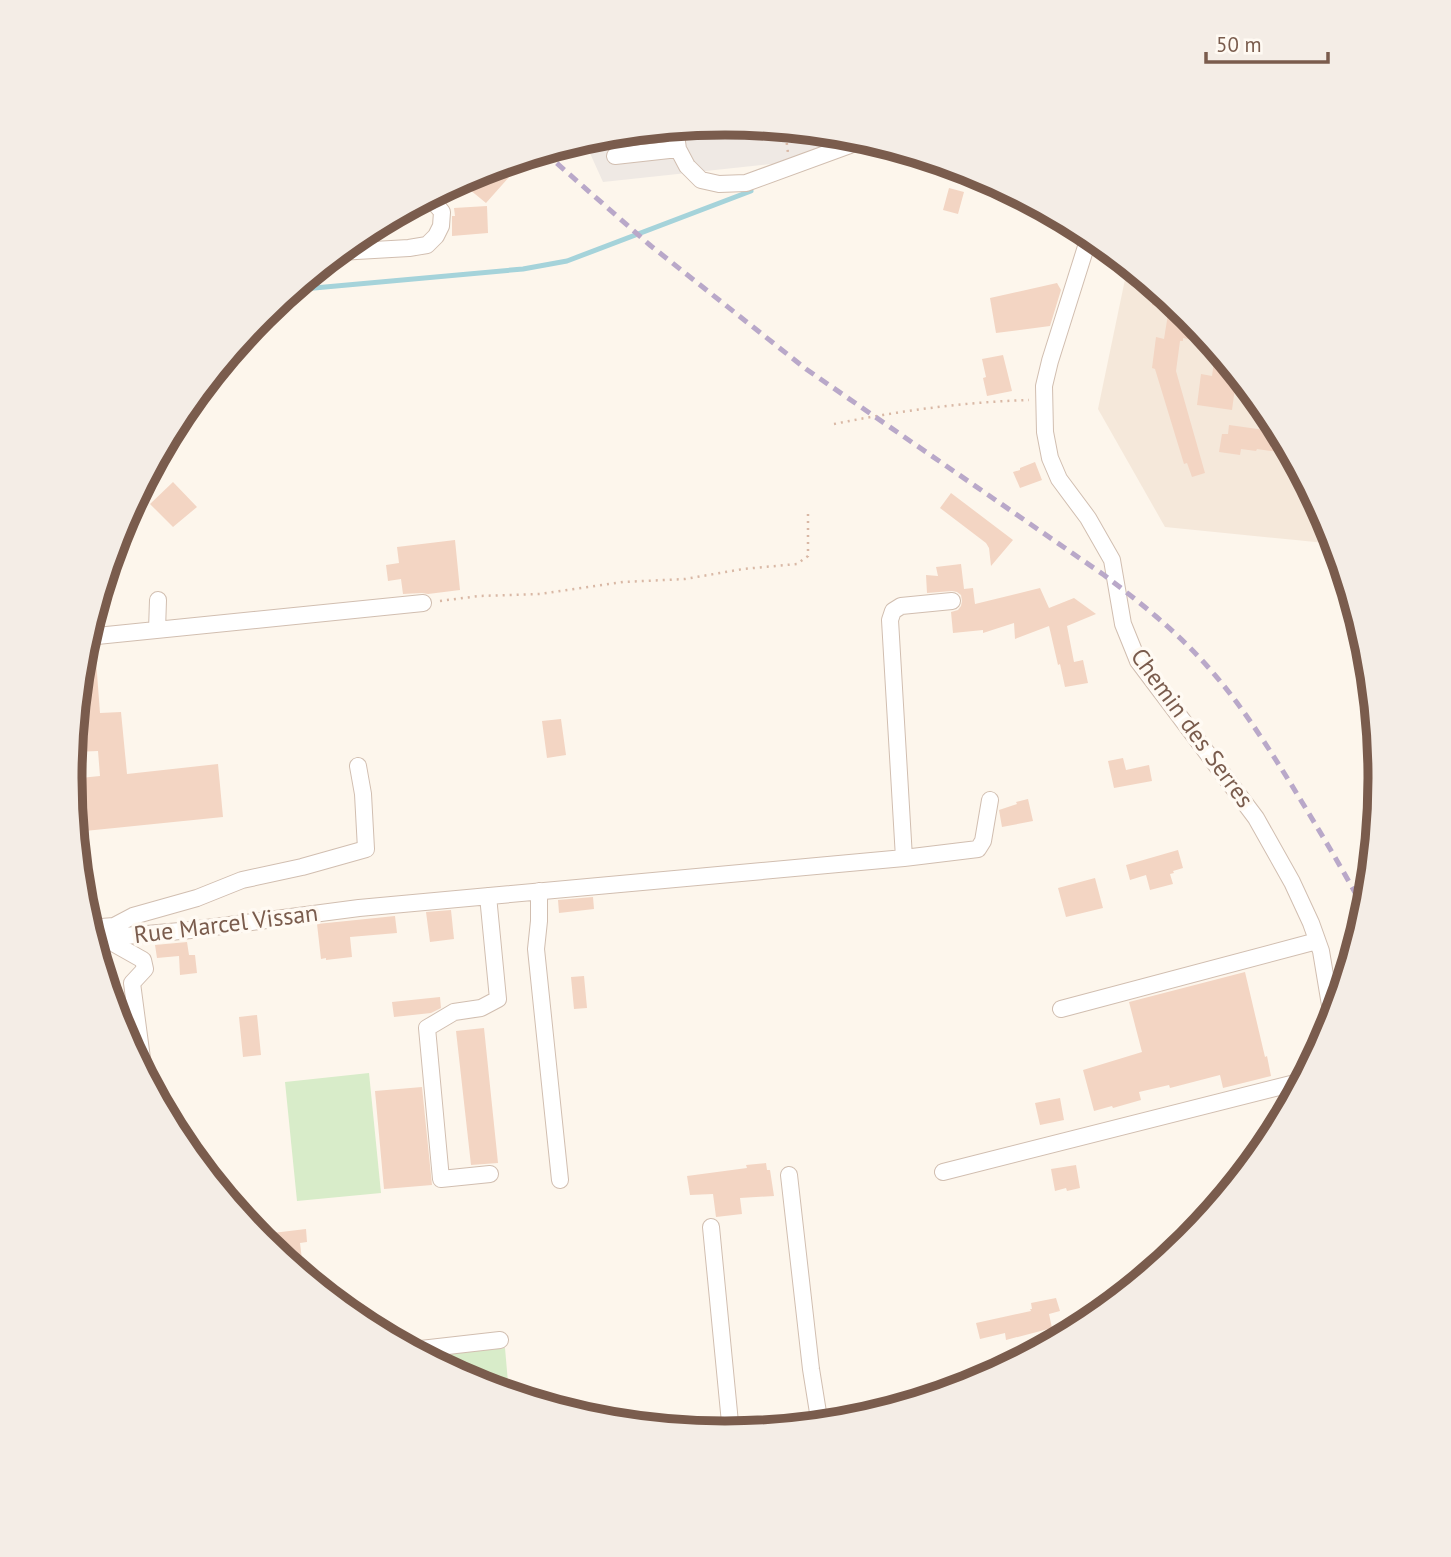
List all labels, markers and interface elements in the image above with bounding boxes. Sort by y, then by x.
scale bar [1206,21,1328,65]
text: 50 m [1216,31,1262,58]
street label: Chemin des Serres [1124,642,1261,814]
street label: Rue Marcel Vissan [132,897,320,950]

